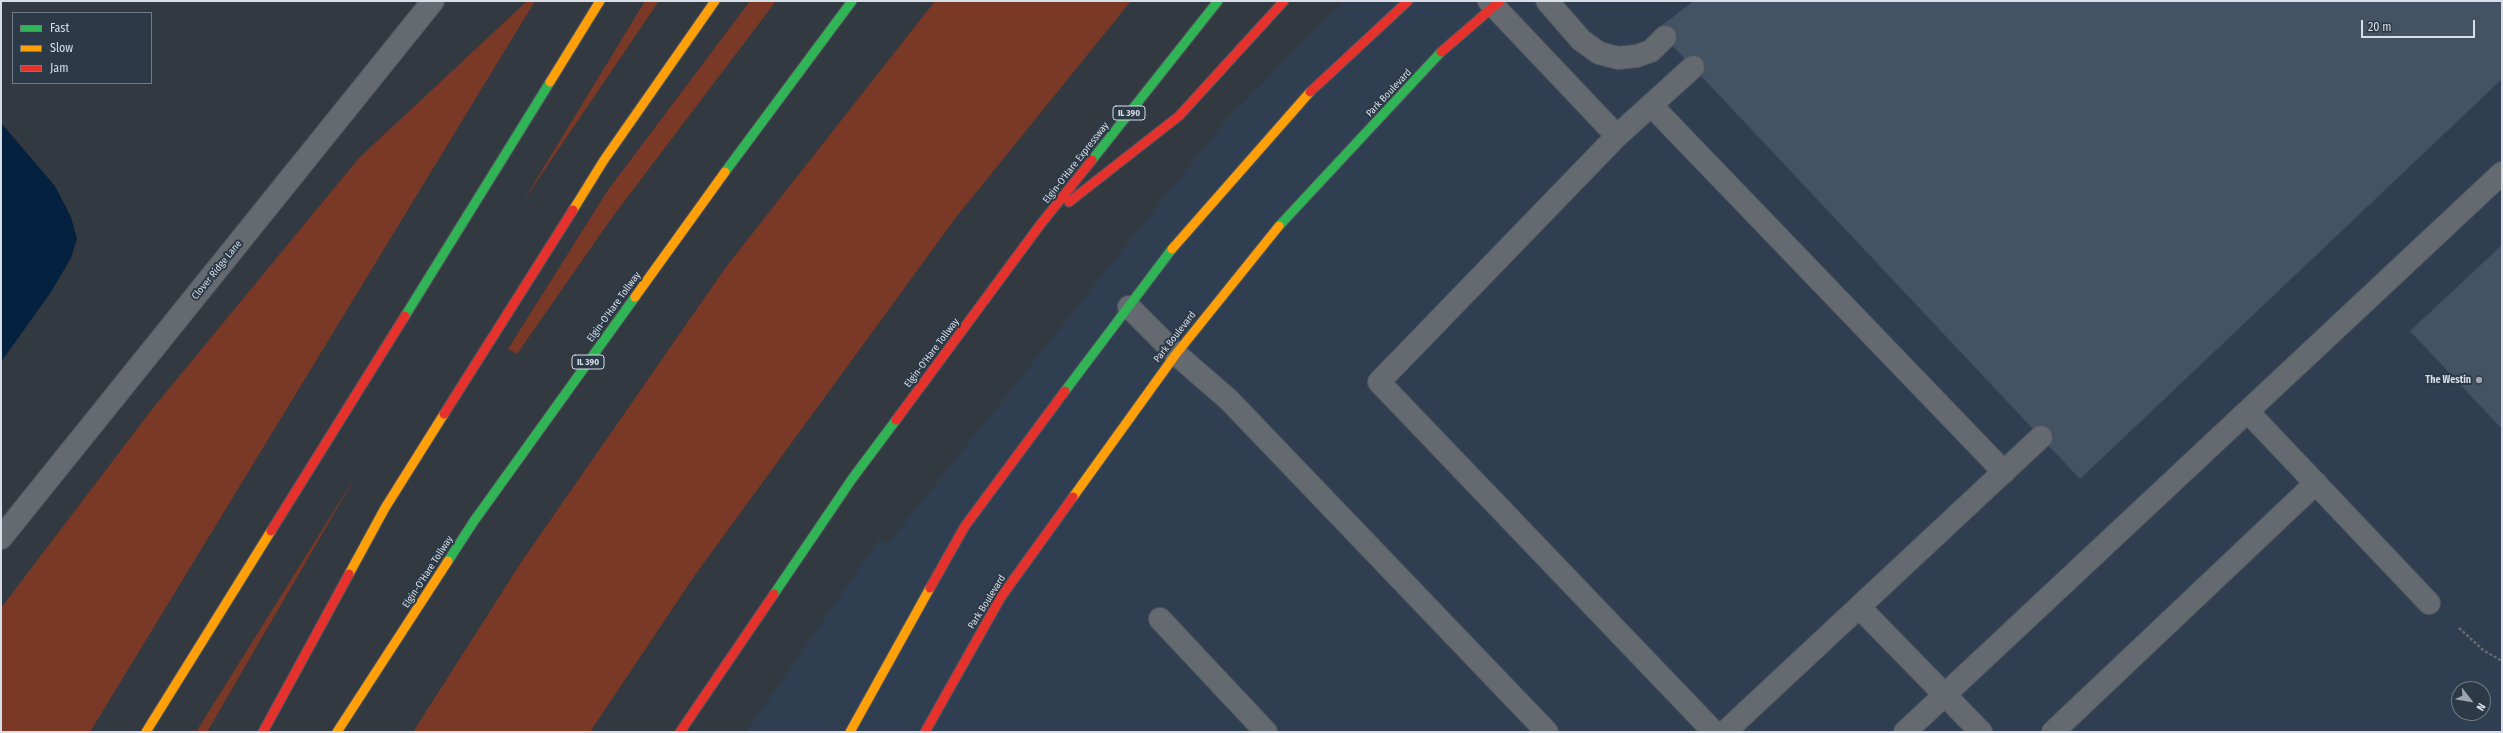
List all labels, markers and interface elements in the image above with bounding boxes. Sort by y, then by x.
legend [12,12,152,84]
scale bar [2363,12,2477,38]
text: 20 m [2368,20,2392,34]
text: Fast [50,21,69,35]
text: Slow [50,41,73,55]
text: Jam [50,61,68,75]
street label: Park Boulevard [1364,66,1414,120]
road number: IL 390 [1113,106,1145,120]
street label: Elgin-O'Hare Expressway [1041,120,1111,206]
street label: Clover Ridge Lane [189,238,245,302]
street label: Elgin-O'Hare Tollway [585,270,643,344]
street label: Park Boulevard [1151,309,1199,365]
street label: Elgin-O'Hare Tollway [902,316,962,390]
road number: IL 390 [572,355,604,369]
place label: The Westin [2425,374,2471,386]
marker: The Westin [2474,375,2484,385]
street label: Elgin-O'Hare Tollway [400,534,456,610]
street label: Park Boulevard [966,573,1008,631]
north arrow [2451,681,2491,721]
text: N [2474,701,2488,713]

